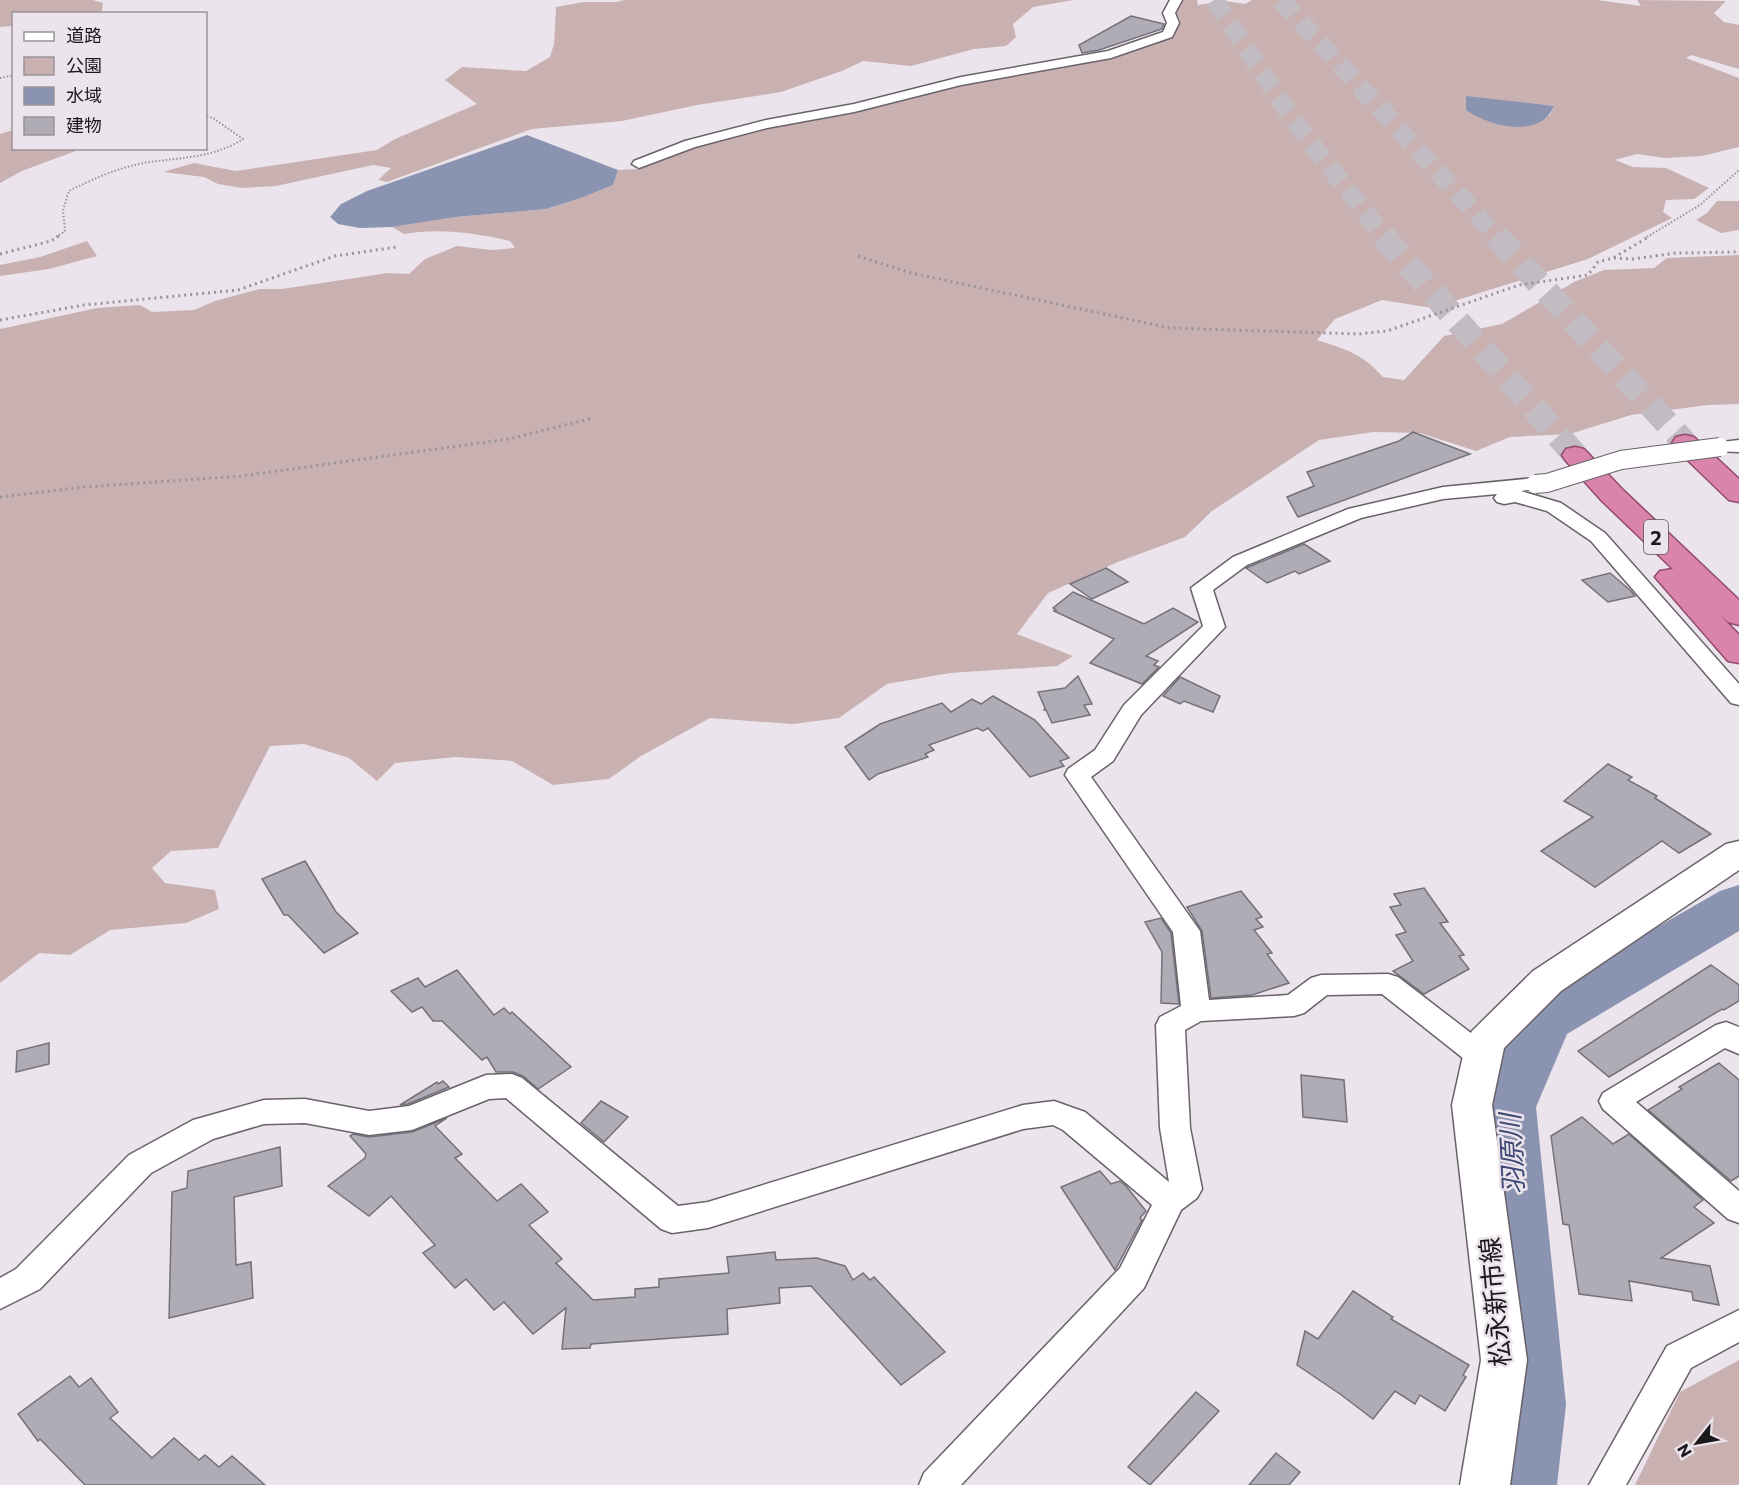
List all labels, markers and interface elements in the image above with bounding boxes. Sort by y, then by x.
legend [12,12,207,150]
text: 道路 [66,24,102,46]
text: 公園 [66,54,102,76]
text: 水域 [66,84,102,106]
text: 建物 [66,114,102,136]
road number: 2 [1644,520,1668,554]
water label: 羽原川 [1492,1110,1530,1195]
street label: 松永新市線 [1473,1236,1515,1368]
north arrow [1667,1413,1727,1473]
text: N [1672,1441,1695,1461]

